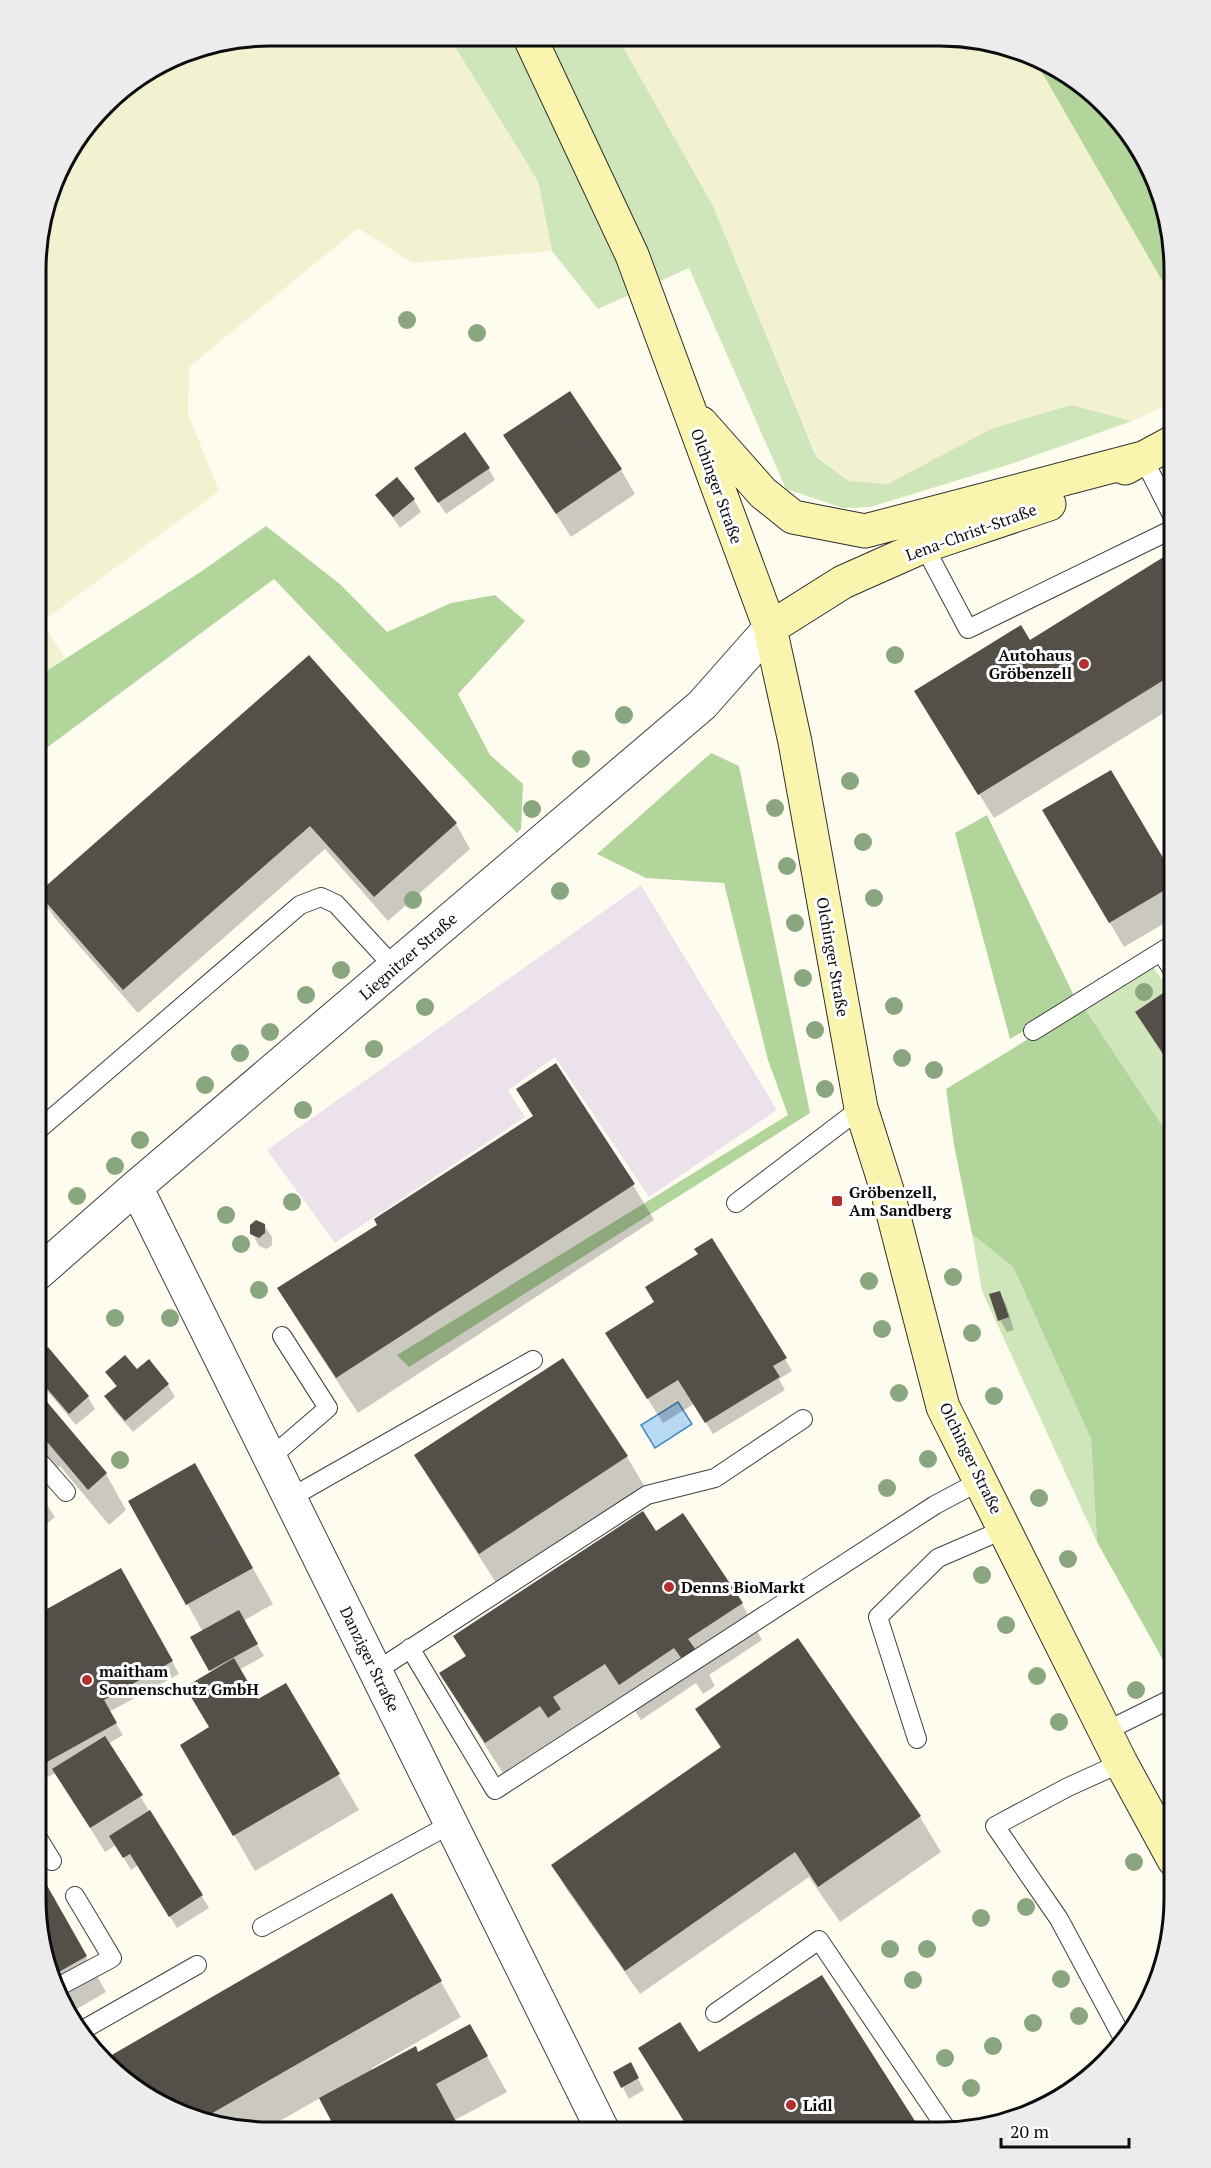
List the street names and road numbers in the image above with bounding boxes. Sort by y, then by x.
street label: Olchinger Straße [686,425,748,547]
street label: Lena-Christ-Straße [902,498,1040,566]
street label: Olchinger Straße [812,895,854,1019]
street label: Liegnitzer Straße [354,907,462,1005]
street label: Olchinger Straße [935,1399,1007,1517]
street label: Danziger Straße [335,1602,405,1716]

